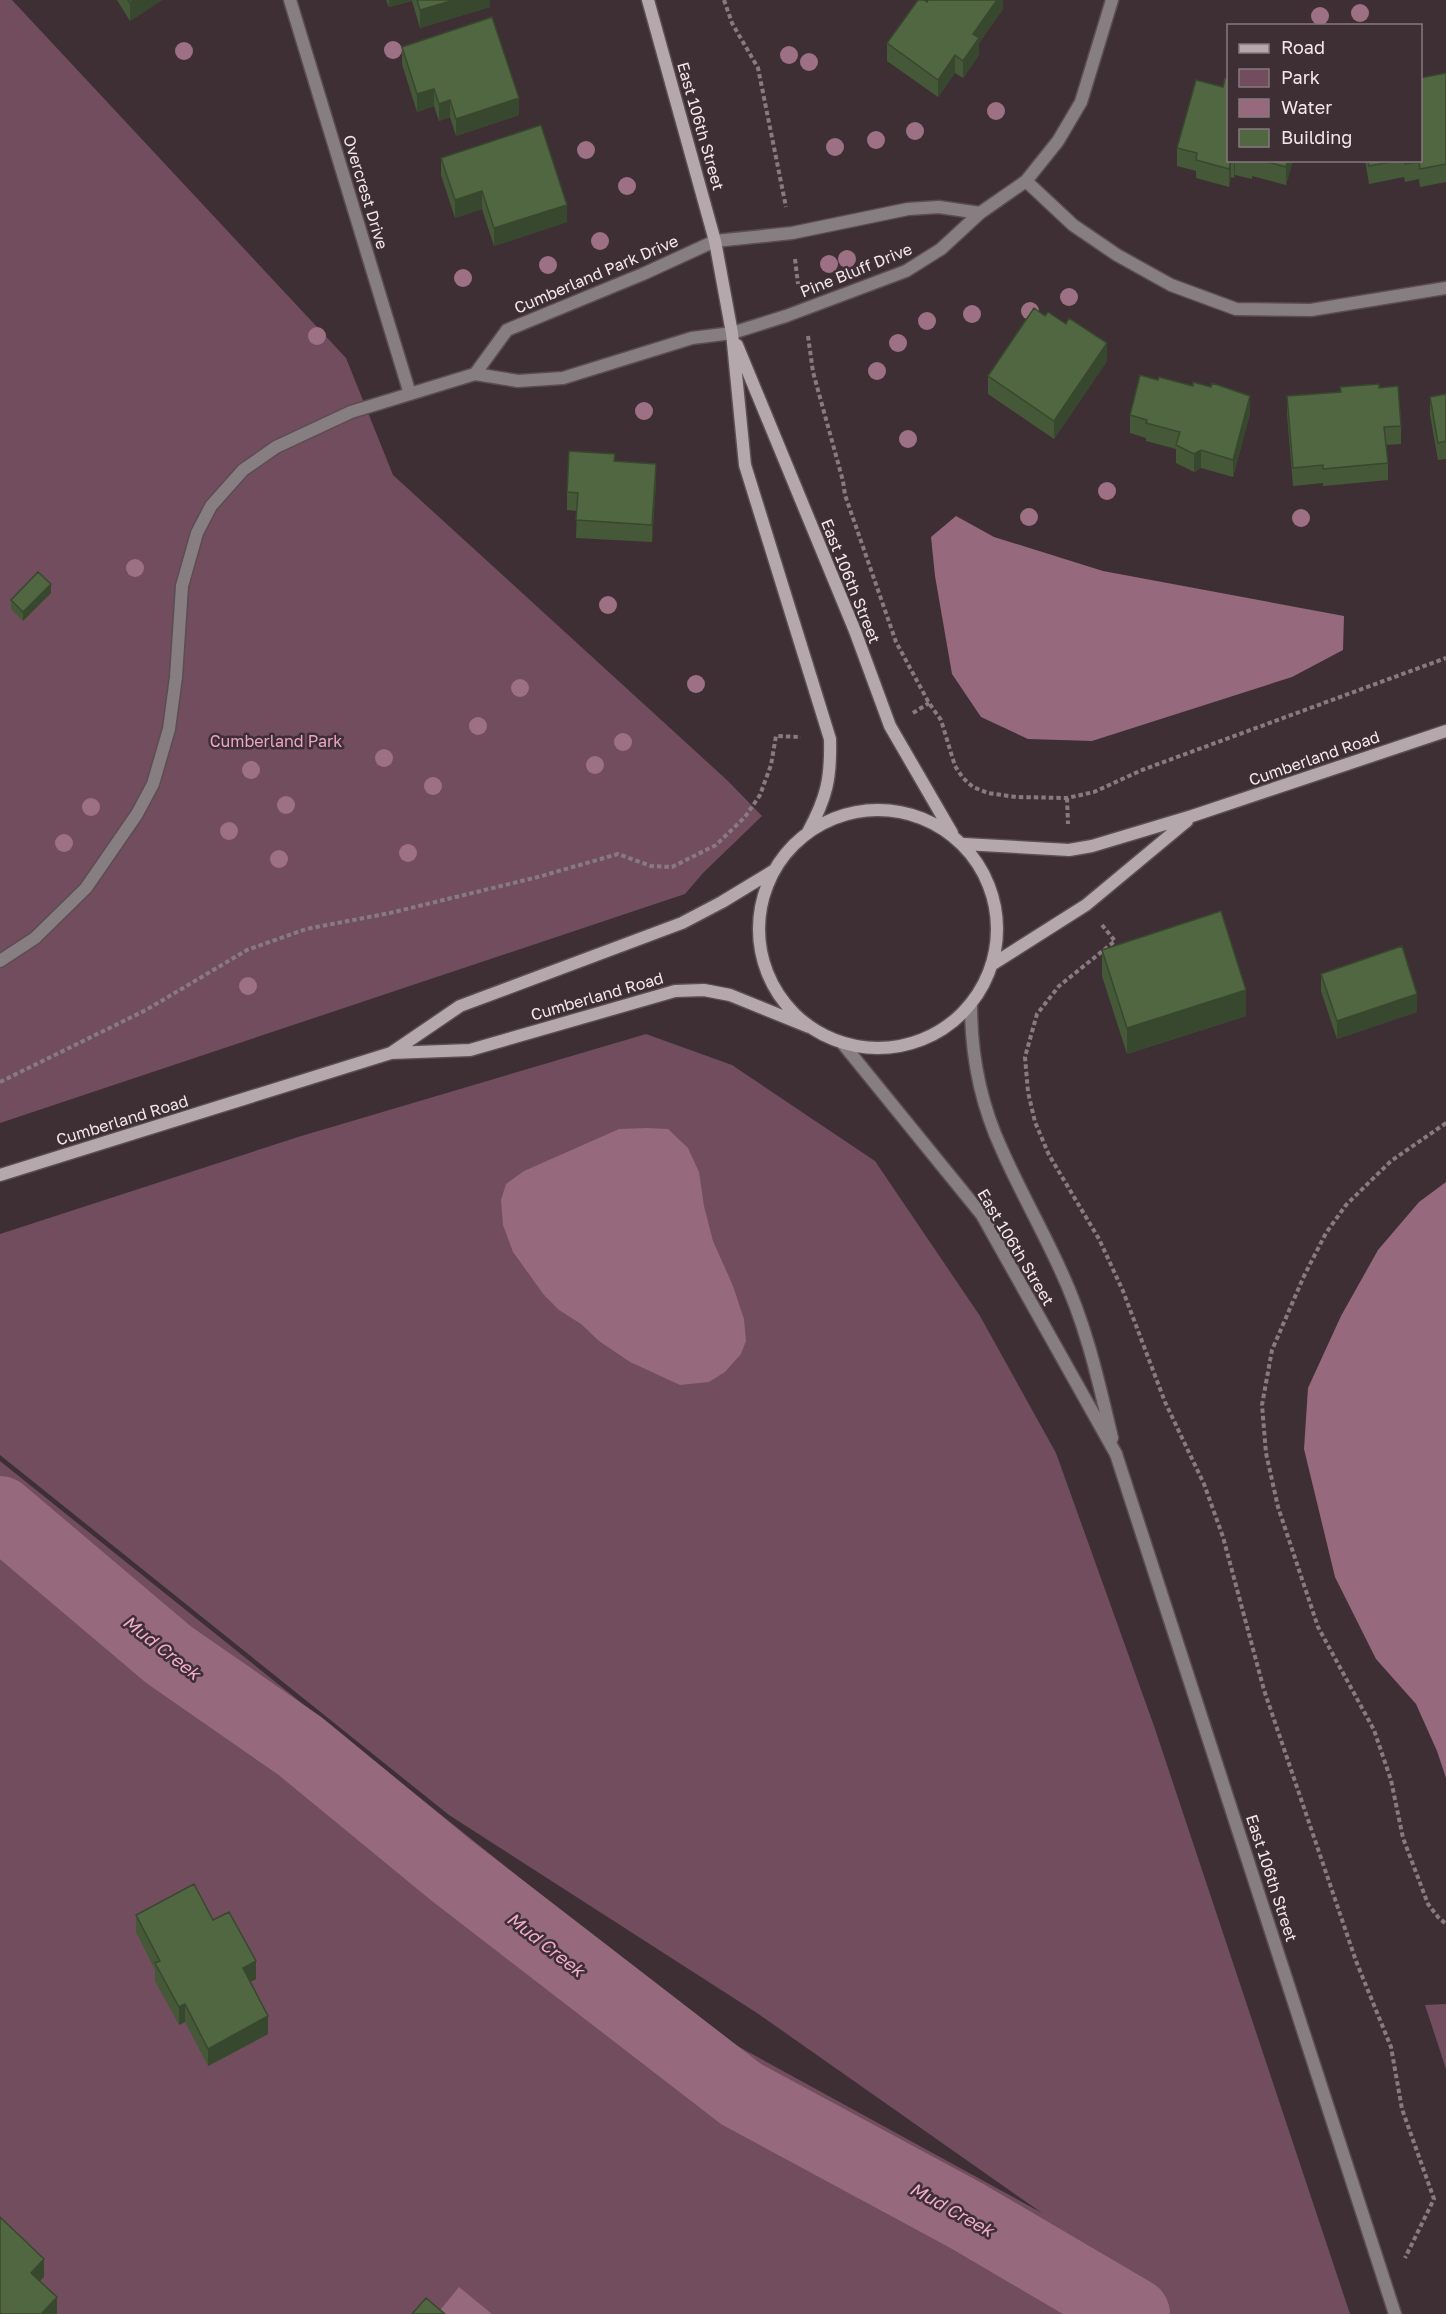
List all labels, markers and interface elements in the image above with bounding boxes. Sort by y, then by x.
legend [1227,24,1422,162]
text: Road [1281,36,1325,58]
street label: East 106th Street [673,60,729,192]
text: Park [1281,66,1320,88]
text: Water [1281,96,1332,118]
text: Building [1281,126,1352,148]
street label: Overcrest Drive [339,132,393,252]
street label: Cumberland Park Drive [511,230,681,318]
street label: Pine Bluff Drive [797,238,915,302]
street label: East 106th Street [817,516,885,646]
street label: Cumberland Road [1246,726,1382,790]
park label: Cumberland Park [210,731,342,751]
street label: Cumberland Road [528,967,666,1025]
street label: Cumberland Road [54,1090,190,1150]
street label: East 106th Street [973,1185,1059,1309]
water label: Mud Creek [119,1610,206,1685]
street label: East 106th Street [1242,1812,1302,1944]
water label: Mud Creek [503,1907,590,1982]
water label: Mud Creek [906,2177,999,2242]

